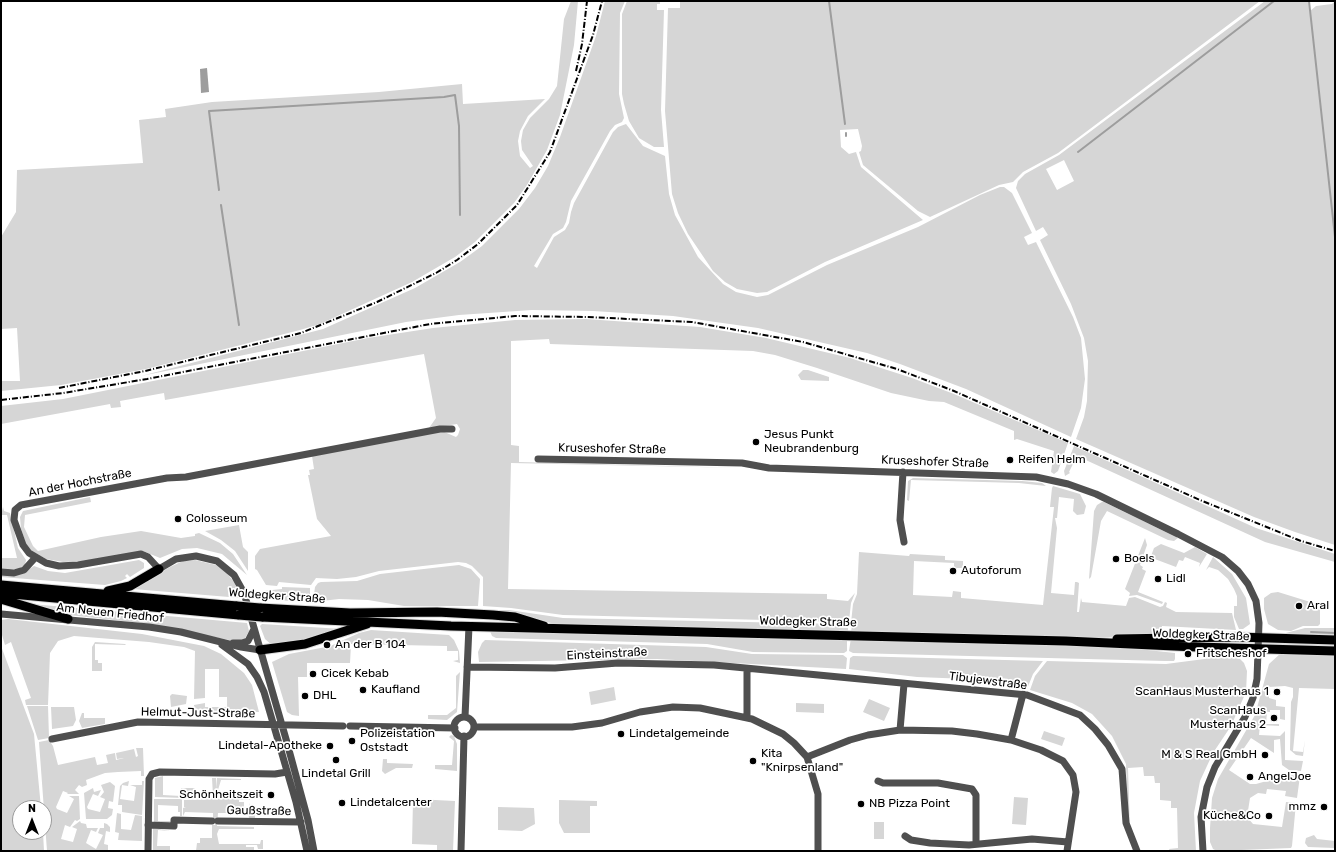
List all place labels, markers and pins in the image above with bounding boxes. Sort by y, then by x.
place label: Jesus Punkt Neubrandenburg [764,428,859,456]
marker: Jesus Punkt Neubrandenburg [751,437,761,447]
place label: Reifen Helm [1018,453,1086,467]
marker: Reifen Helm [1005,455,1015,465]
place label: Colosseum [186,512,248,526]
marker: Colosseum [173,514,183,524]
place label: Boels [1124,552,1155,566]
marker: Boels [1111,554,1121,564]
place label: Autoforum [961,564,1022,578]
marker: Autoforum [948,566,958,576]
place label: Lidl [1166,572,1186,586]
marker: Lidl [1153,574,1163,584]
place label: Aral [1307,599,1329,613]
marker: Aral [1294,601,1304,611]
place label: An der B 104 [335,638,406,652]
marker: An der B 104 [322,640,332,650]
place label: Fritscheshof [1196,647,1267,661]
marker: Fritscheshof [1183,649,1193,659]
place label: Cicek Kebab [321,667,389,681]
marker: Cicek Kebab [308,669,318,679]
place label: Kaufland [371,683,420,697]
marker: Kaufland [358,685,368,695]
place label: ScanHaus Musterhaus 1 [1135,685,1269,699]
marker: ScanHaus Musterhaus 1 [1272,687,1282,697]
place label: DHL [313,689,337,703]
marker: DHL [300,691,310,701]
place label: ScanHaus Musterhaus 2 [1190,704,1266,732]
marker: ScanHaus Musterhaus 2 [1269,713,1279,723]
place label: Polizeistation Oststadt [360,727,435,755]
place label: Lindetalgemeinde [629,727,729,741]
marker: Lindetalgemeinde [616,729,626,739]
marker: Polizeistation Oststadt [347,736,357,746]
place label: Lindetal-Apotheke [218,739,322,753]
marker: Lindetal-Apotheke [325,741,335,751]
place label: Kita "Knirpsenland" [761,747,843,775]
place label: M & S Real GmbH [1161,748,1257,762]
marker: M & S Real GmbH [1260,750,1270,760]
marker: Lindetal Grill [331,755,341,765]
marker: Kita "Knirpsenland" [748,756,758,766]
place label: Lindetal Grill [301,767,371,781]
place label: AngelJoe [1258,770,1311,784]
marker: AngelJoe [1245,772,1255,782]
place label: Schönheitszeit [179,788,263,802]
marker: Schönheitszeit [266,790,276,800]
place label: Lindetalcenter [350,796,431,810]
place label: NB Pizza Point [869,797,950,811]
marker: Lindetalcenter [337,798,347,808]
marker: NB Pizza Point [856,799,866,809]
place label: mmz [1289,800,1316,814]
marker: mmz [1319,802,1329,812]
place label: Küche&Co [1203,809,1261,823]
marker: Küche&Co [1264,811,1274,821]

